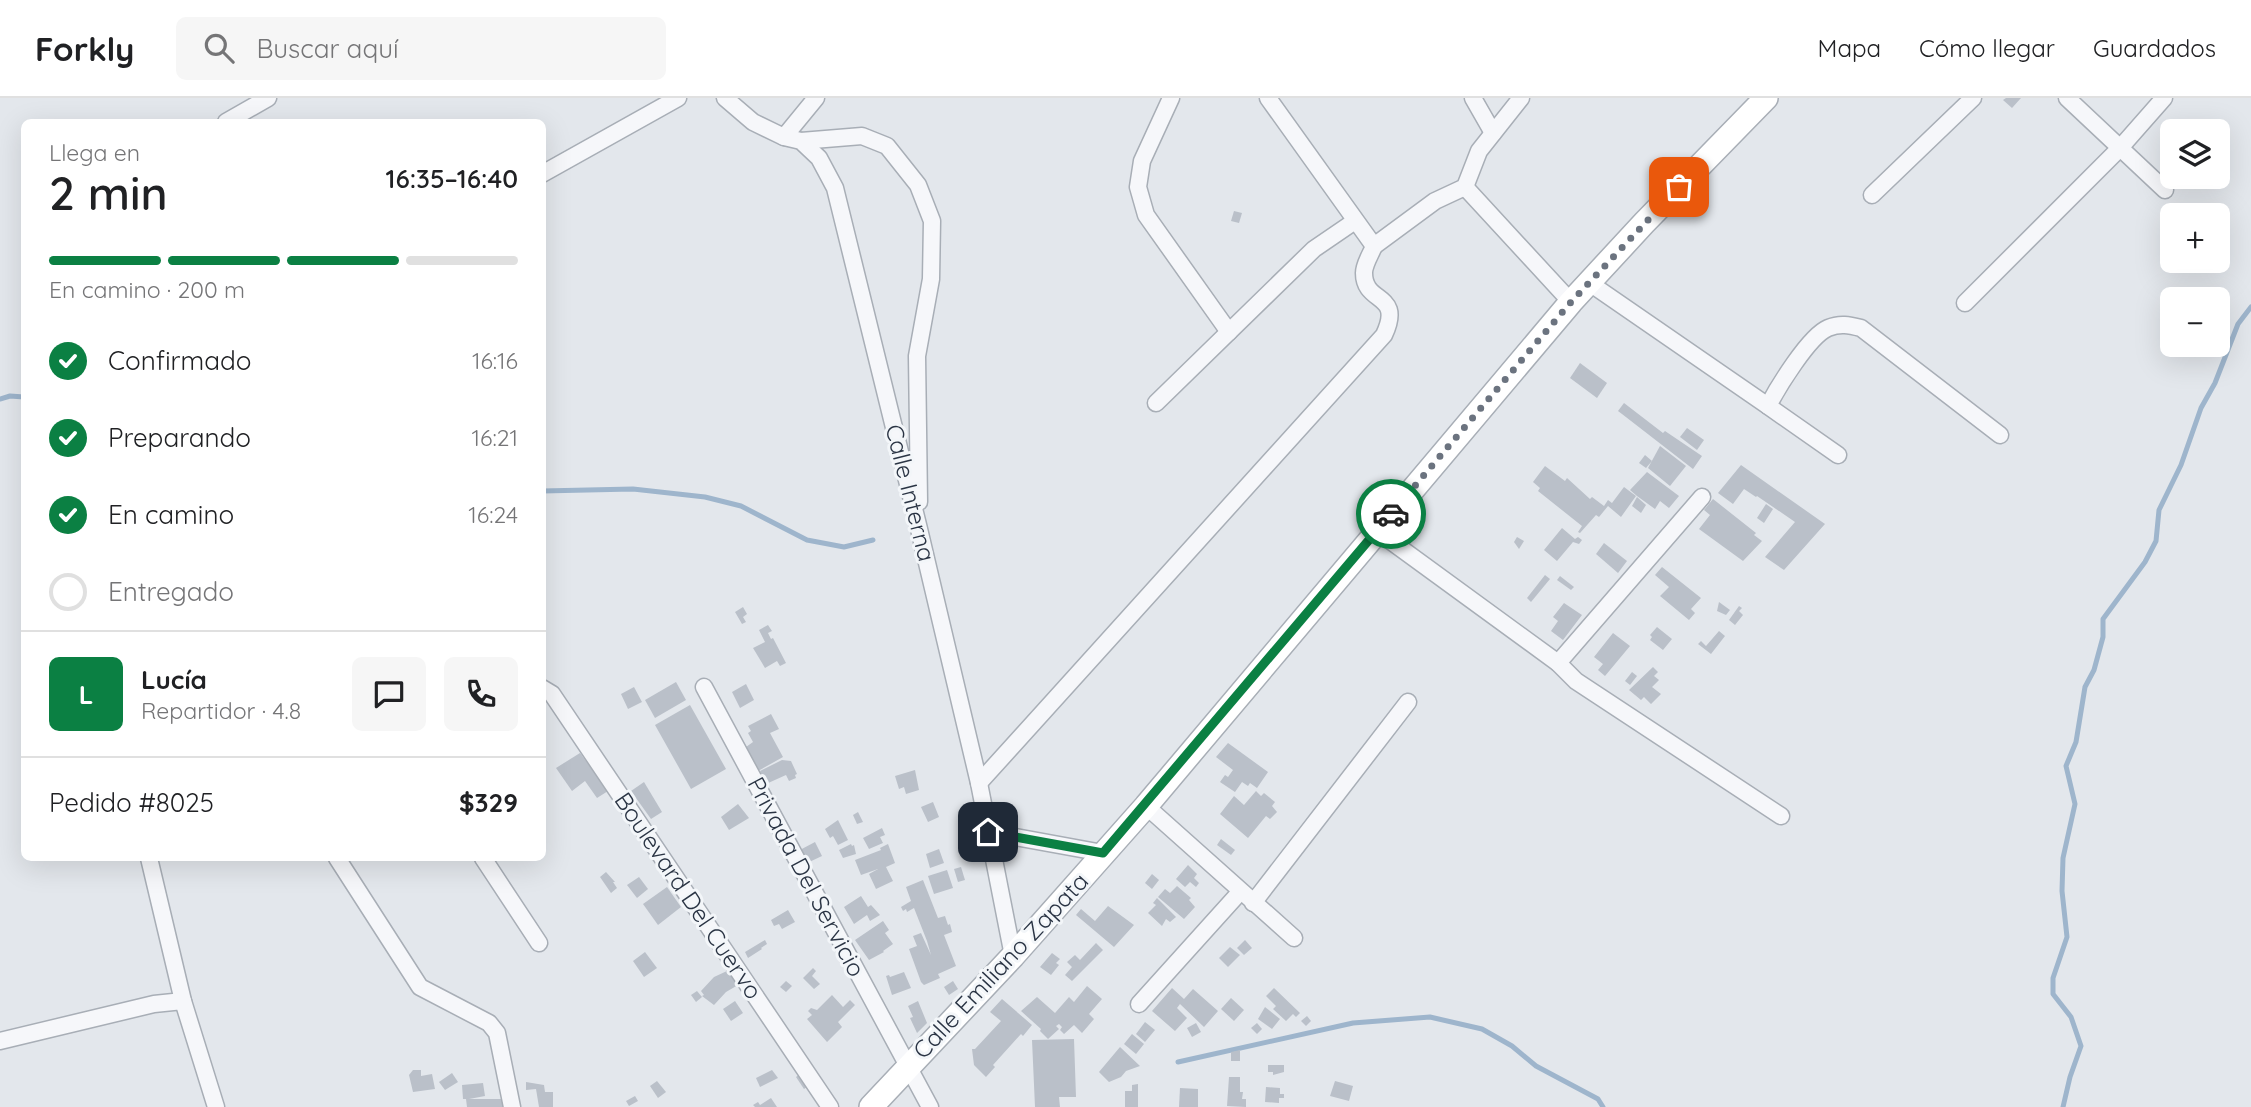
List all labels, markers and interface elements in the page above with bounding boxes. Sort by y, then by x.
search box [176,17,666,80]
text: Forkly [35,28,134,69]
icon: search [200,29,238,67]
text: Buscar aquí [256,32,399,65]
text: Mapa [1818,33,1881,63]
text: Cómo llegar [1919,33,2055,63]
text: Guardados [2093,33,2216,63]
map controls [2160,119,2230,357]
button: layers [2160,119,2230,189]
text: Llega en [49,138,140,167]
pin [1649,157,1709,217]
text: 16:35–16:40 [385,162,518,195]
text: 2 min [49,164,168,222]
icon: bag [1660,168,1698,206]
button: + [2160,203,2230,273]
text: En camino · 200 m [49,275,245,304]
button: − [2160,287,2230,357]
icon: check [49,342,87,380]
text: Confirmado [108,344,252,377]
text: 16:16 [472,346,518,375]
icon: check [49,419,87,457]
text: Preparando [108,421,251,454]
street label: Calle Interna [879,421,942,564]
text: 16:21 [472,423,518,452]
courier [1356,479,1426,549]
icon: car [1372,495,1410,533]
icon: check [49,496,87,534]
text: En camino [108,498,234,531]
text: 16:24 [468,500,518,529]
text: Entregado [108,575,234,608]
button: chat [352,657,426,731]
button: phone [444,657,518,731]
text: Lucía [141,663,207,696]
text: L [79,678,93,711]
text: Repartidor · 4.8 [141,696,301,725]
street label: Privada Del Servicio [742,771,872,982]
text: Pedido #8025 [49,786,214,819]
text: $329 [459,786,518,819]
street label: Boulevard Del Cuervo [608,786,769,1005]
pin [958,802,1018,862]
icon: home [969,813,1007,851]
street label: Calle Emiliano Zapata [906,866,1094,1065]

